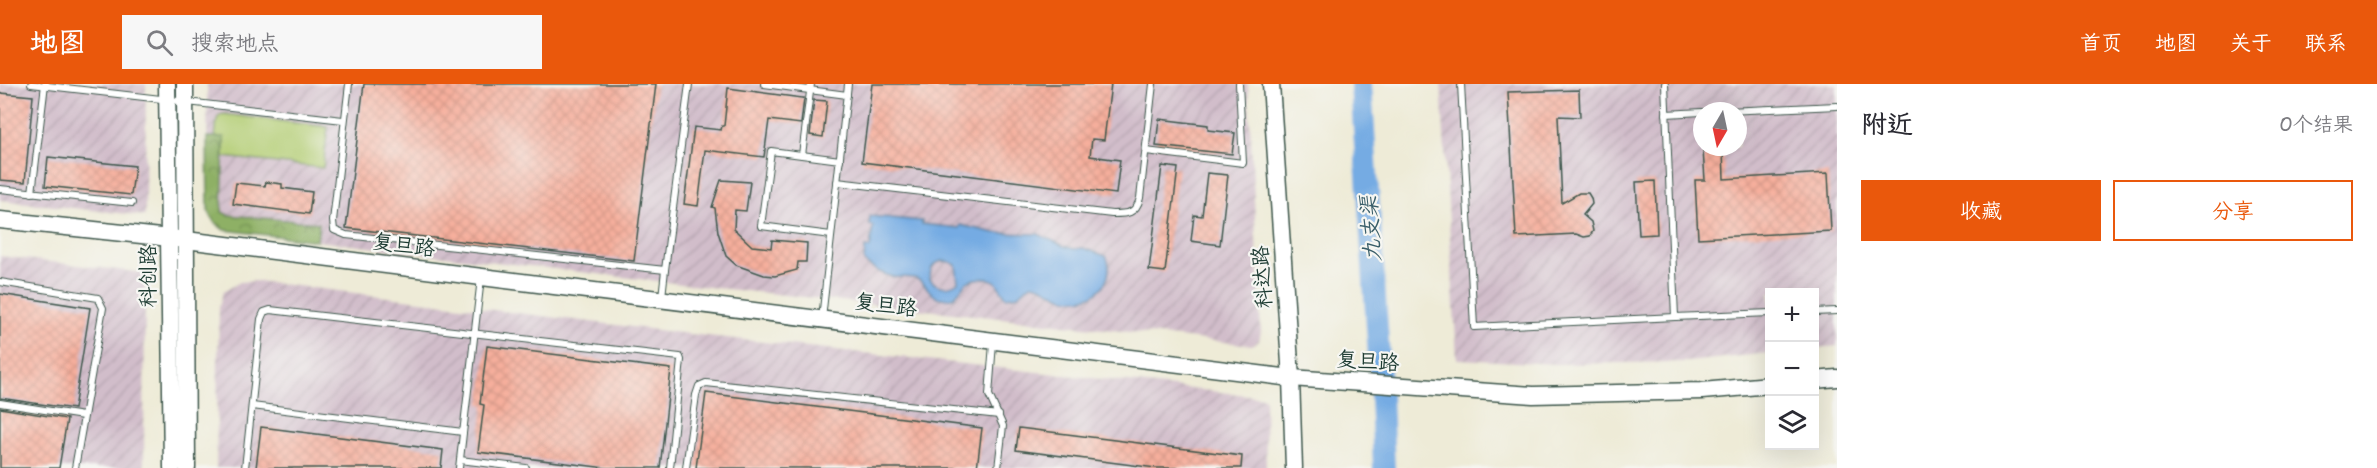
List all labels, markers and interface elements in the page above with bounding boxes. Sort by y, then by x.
search box [122,15,542,69]
text: 地图 [30,23,86,61]
icon: search [143,26,176,59]
text: 搜索地点 [191,28,279,57]
text: 首页 [2080,29,2122,57]
text: 地图 [2155,29,2197,57]
text: 关于 [2230,29,2272,57]
text: 联系 [2305,29,2347,57]
north arrow [1693,102,1747,156]
text: 附近 [1861,106,1913,141]
text: 0个结果 [2279,111,2353,137]
button: 收藏 [1861,180,2101,241]
button: 分享 [2113,180,2353,241]
water label: 九支渠 [1354,193,1387,263]
street label: 复旦路 [371,227,437,263]
street label: 科创路 [134,245,162,308]
street label: 科达路 [1246,245,1278,309]
street label: 复旦路 [853,287,919,323]
map controls [1765,288,1819,450]
button: + [1765,288,1819,342]
button: − [1765,342,1819,396]
street label: 复旦路 [1336,345,1400,377]
button: layers [1765,396,1819,450]

